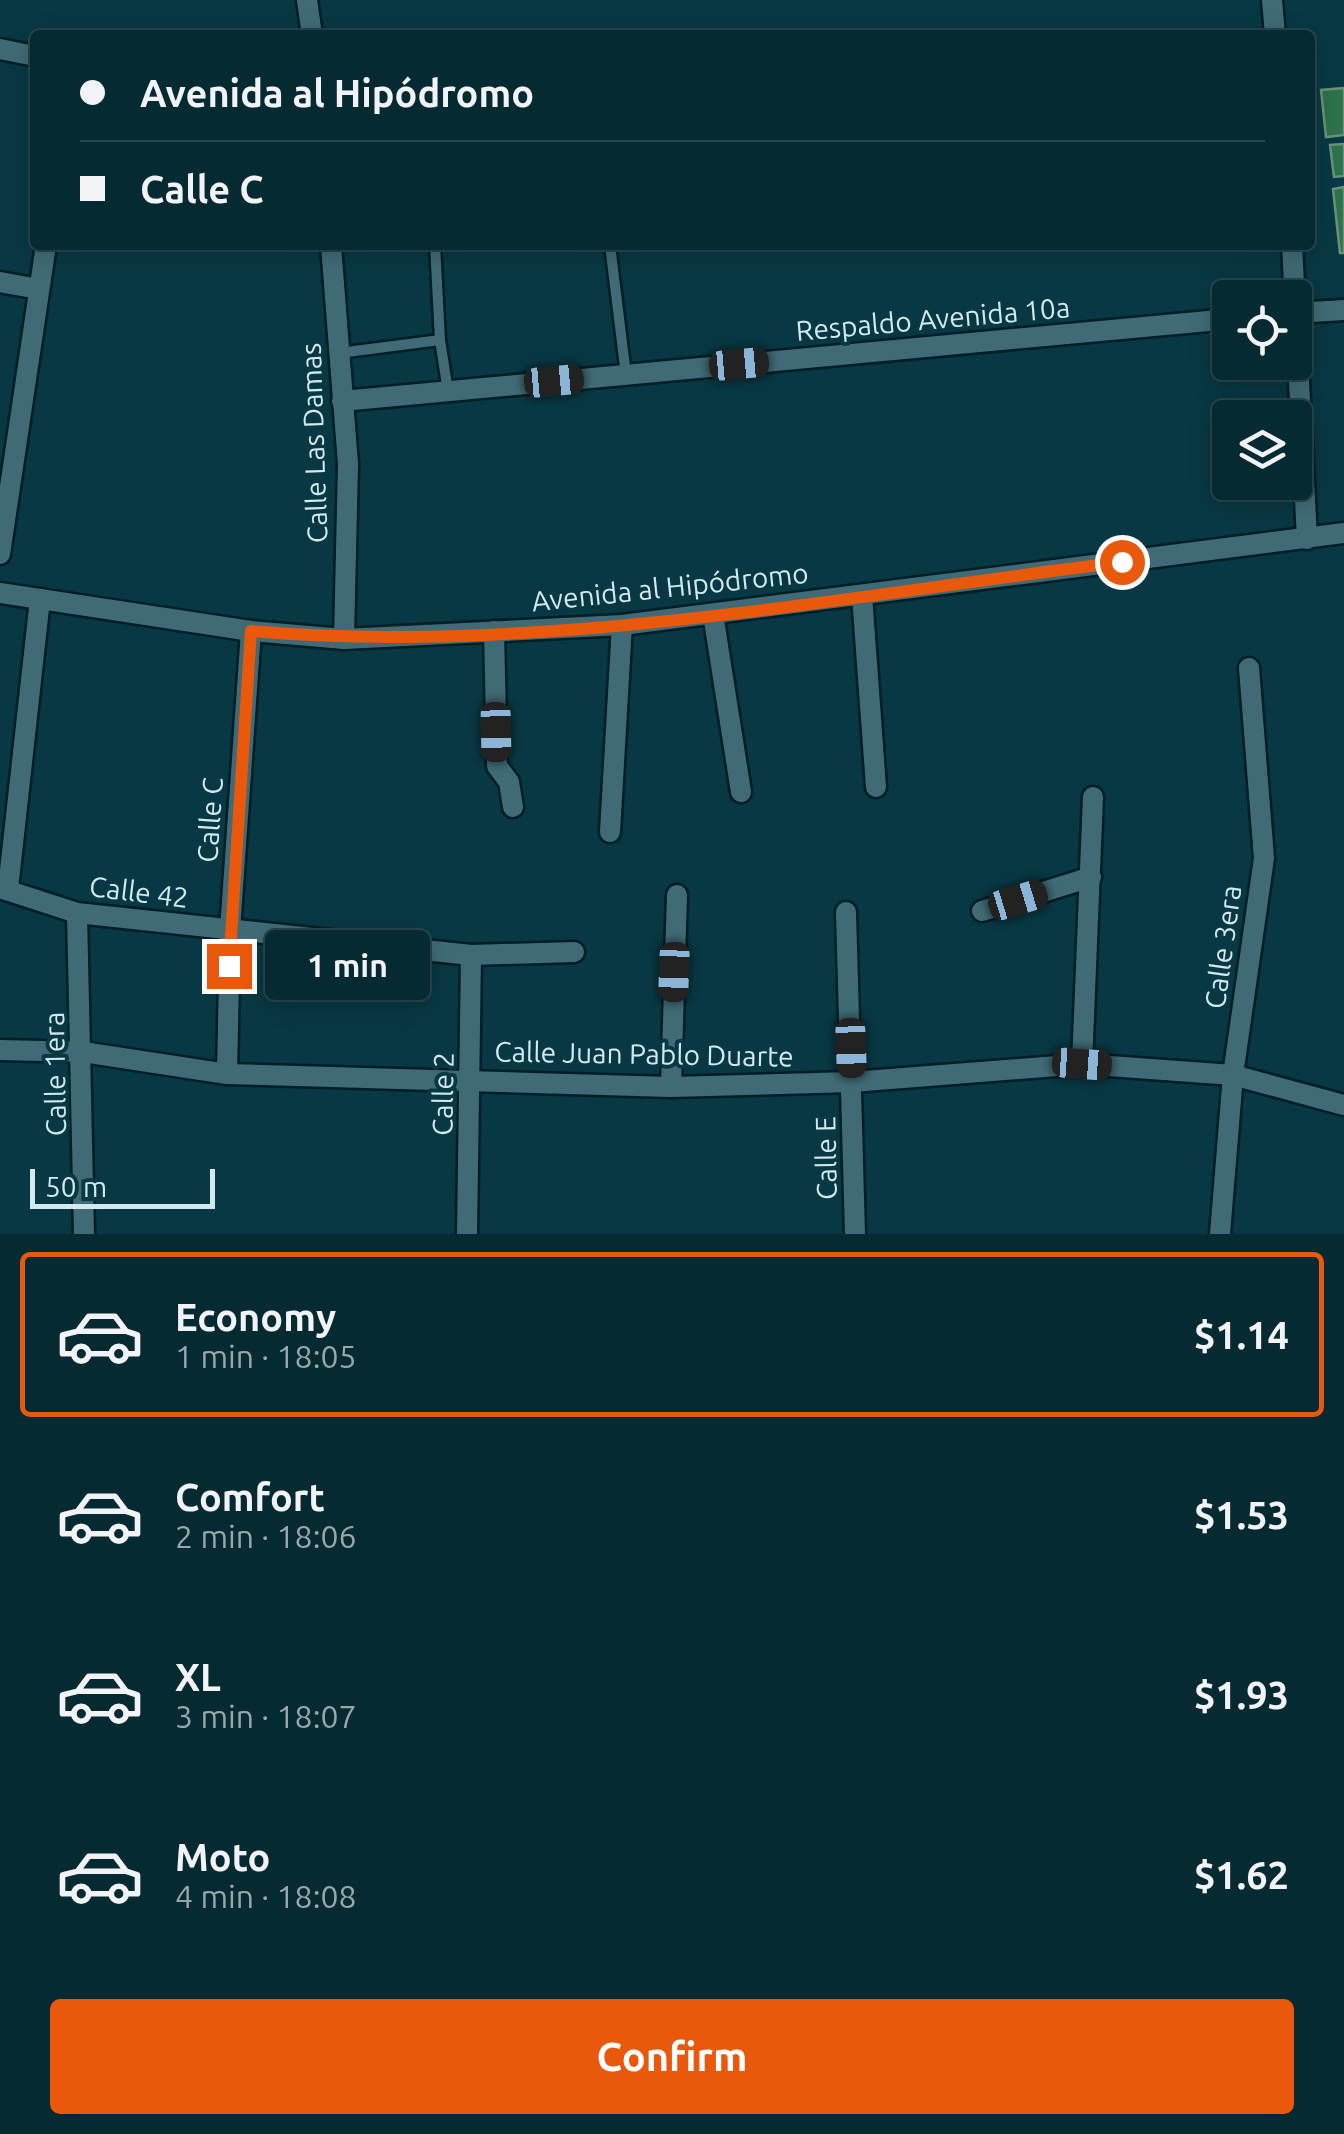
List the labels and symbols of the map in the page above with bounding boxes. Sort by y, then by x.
street label: Respaldo Avenida 10a [795,291,1071,346]
street label: Calle Las Damas [295,342,332,544]
car [708,346,770,382]
car [523,363,585,399]
route start [1100,540,1145,585]
street label: Avenida al Hipódromo [530,557,810,616]
car [480,702,512,762]
street label: Calle C [191,776,228,864]
street label: Calle 42 [88,870,190,913]
car [985,877,1051,923]
street label: Calle 3era [1199,883,1247,1011]
callout: 1 min [264,931,429,1001]
car [658,941,690,1003]
route end [207,944,252,989]
street label: Calle 1era [38,1012,71,1136]
car [835,1017,867,1079]
street label: Calle Juan Pablo Duarte [494,1035,794,1072]
car [1051,1047,1113,1081]
street label: Calle 2 [426,1052,459,1136]
street label: Calle E [809,1116,842,1200]
scale bar [30,1164,215,1208]

